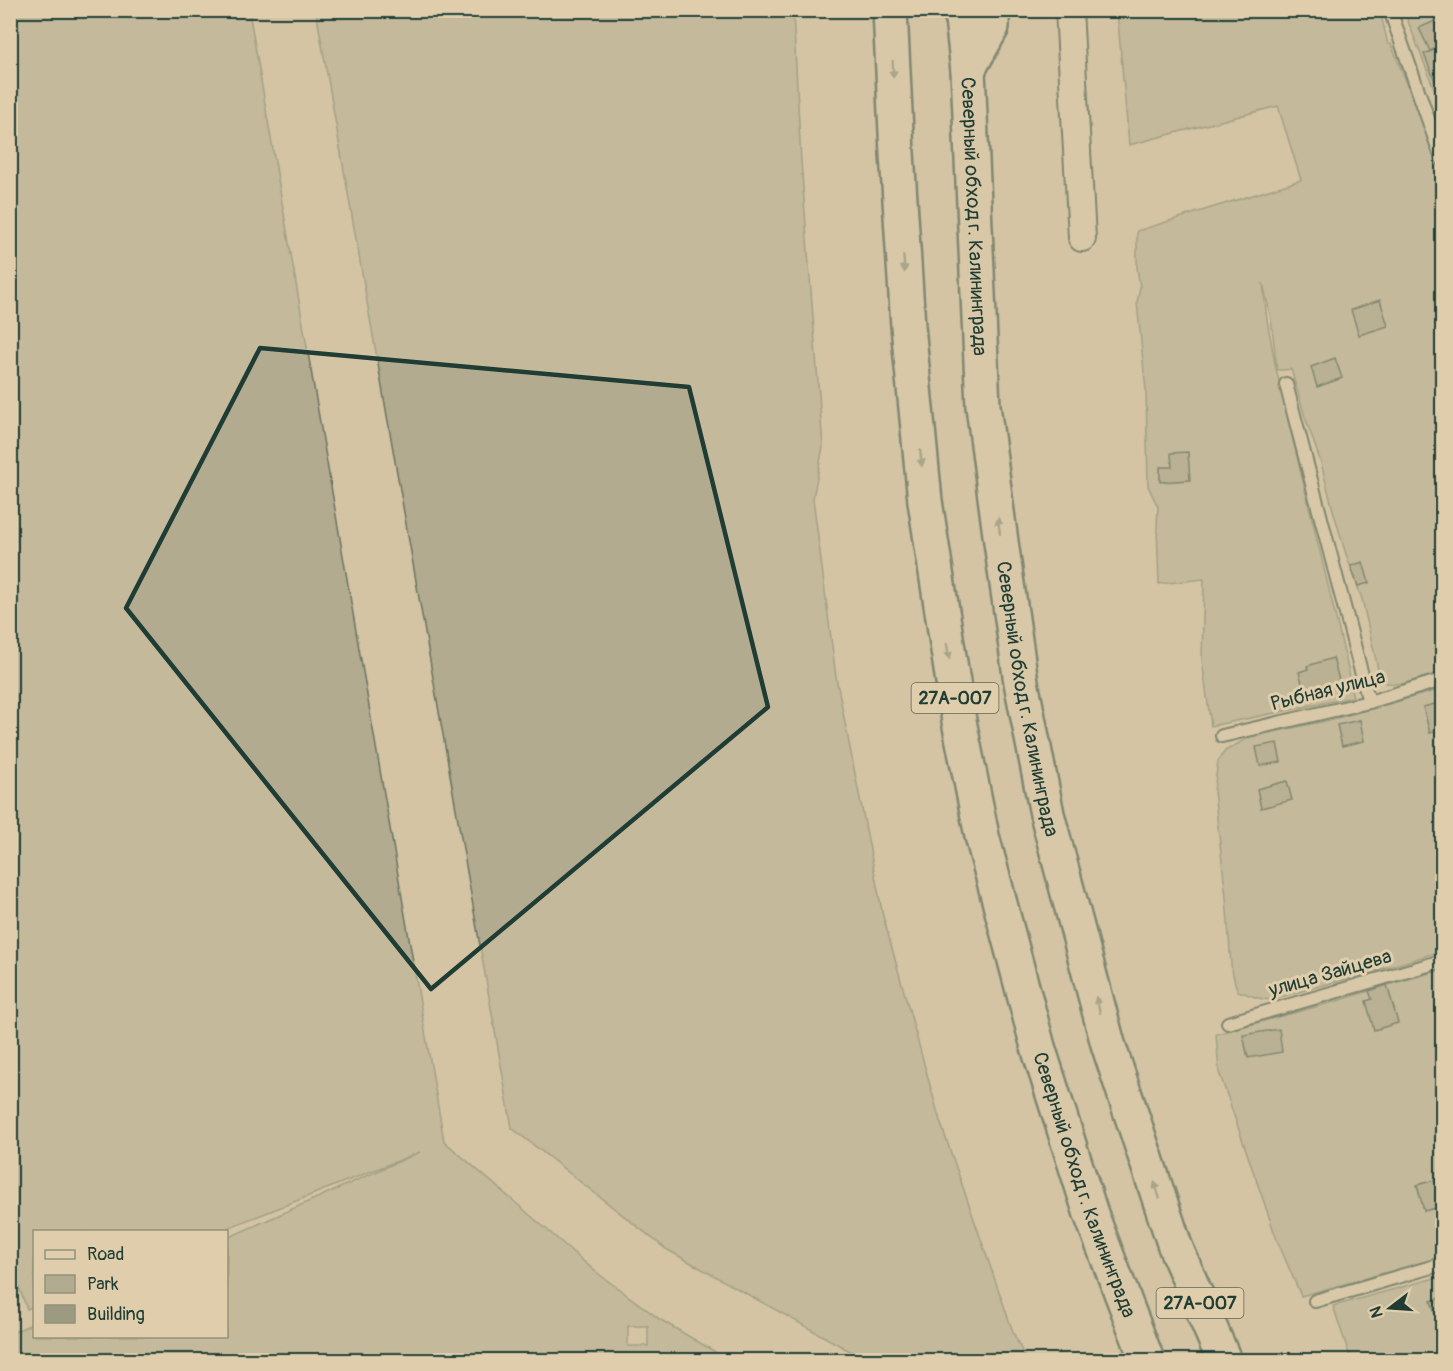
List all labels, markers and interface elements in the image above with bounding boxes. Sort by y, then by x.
one-way arrow [888,59,897,78]
street label: Северный обход г. Калининграда [956,76,993,356]
one-way arrow [899,254,909,273]
one-way arrow [916,448,926,467]
one-way arrow [994,517,1003,536]
street label: Северный обход г. Калининграда [991,560,1065,839]
one-way arrow [944,642,953,661]
street label: Рыбная улица [1268,664,1388,716]
road number: 27А-007 [912,683,998,713]
street label: улица Зайцева [1265,944,1394,1003]
one-way arrow [1093,995,1102,1013]
street label: Северный обход г. Калининграда [1028,1049,1142,1321]
one-way arrow [1151,1181,1161,1199]
legend [33,1230,228,1338]
text: Road [87,1243,124,1266]
text: Park [87,1273,119,1296]
north arrow [1360,1278,1420,1338]
road number: 27А-007 [1156,1288,1244,1318]
text: Building [87,1303,145,1326]
text: N [1365,1304,1388,1320]

